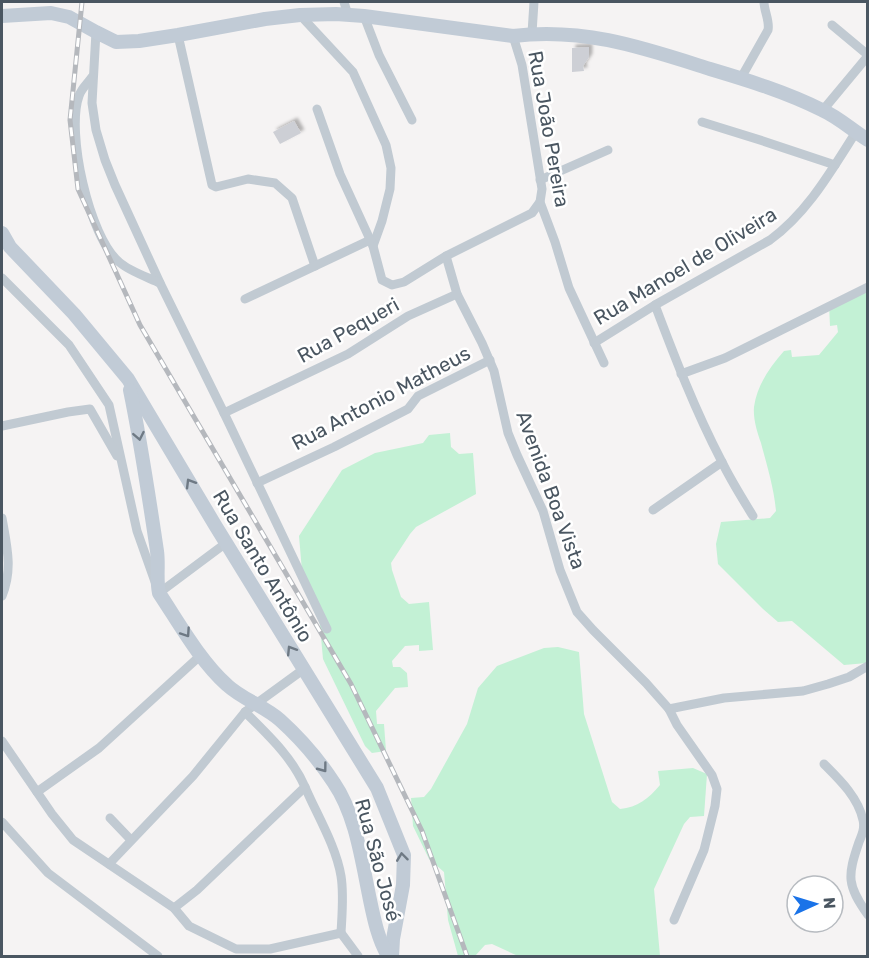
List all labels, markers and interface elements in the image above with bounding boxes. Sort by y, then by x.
street label: Rua João Pereira [523,49,575,209]
street label: Rua Manoel de Oliveira [589,202,781,330]
street label: Rua Pequeri [293,292,403,368]
street label: Rua Antonio Matheus [288,341,474,455]
street label: Avenida Boa Vista [511,408,591,572]
one-way arrow [132,431,145,441]
one-way arrow [185,479,197,489]
street label: Rua Santo Antônio [208,486,318,646]
one-way arrow [179,626,190,637]
one-way arrow [288,645,299,656]
one-way arrow [316,762,327,773]
street label: Rua São José [350,796,406,924]
one-way arrow [397,852,409,862]
north arrow [785,874,845,934]
text: N [820,897,839,909]

